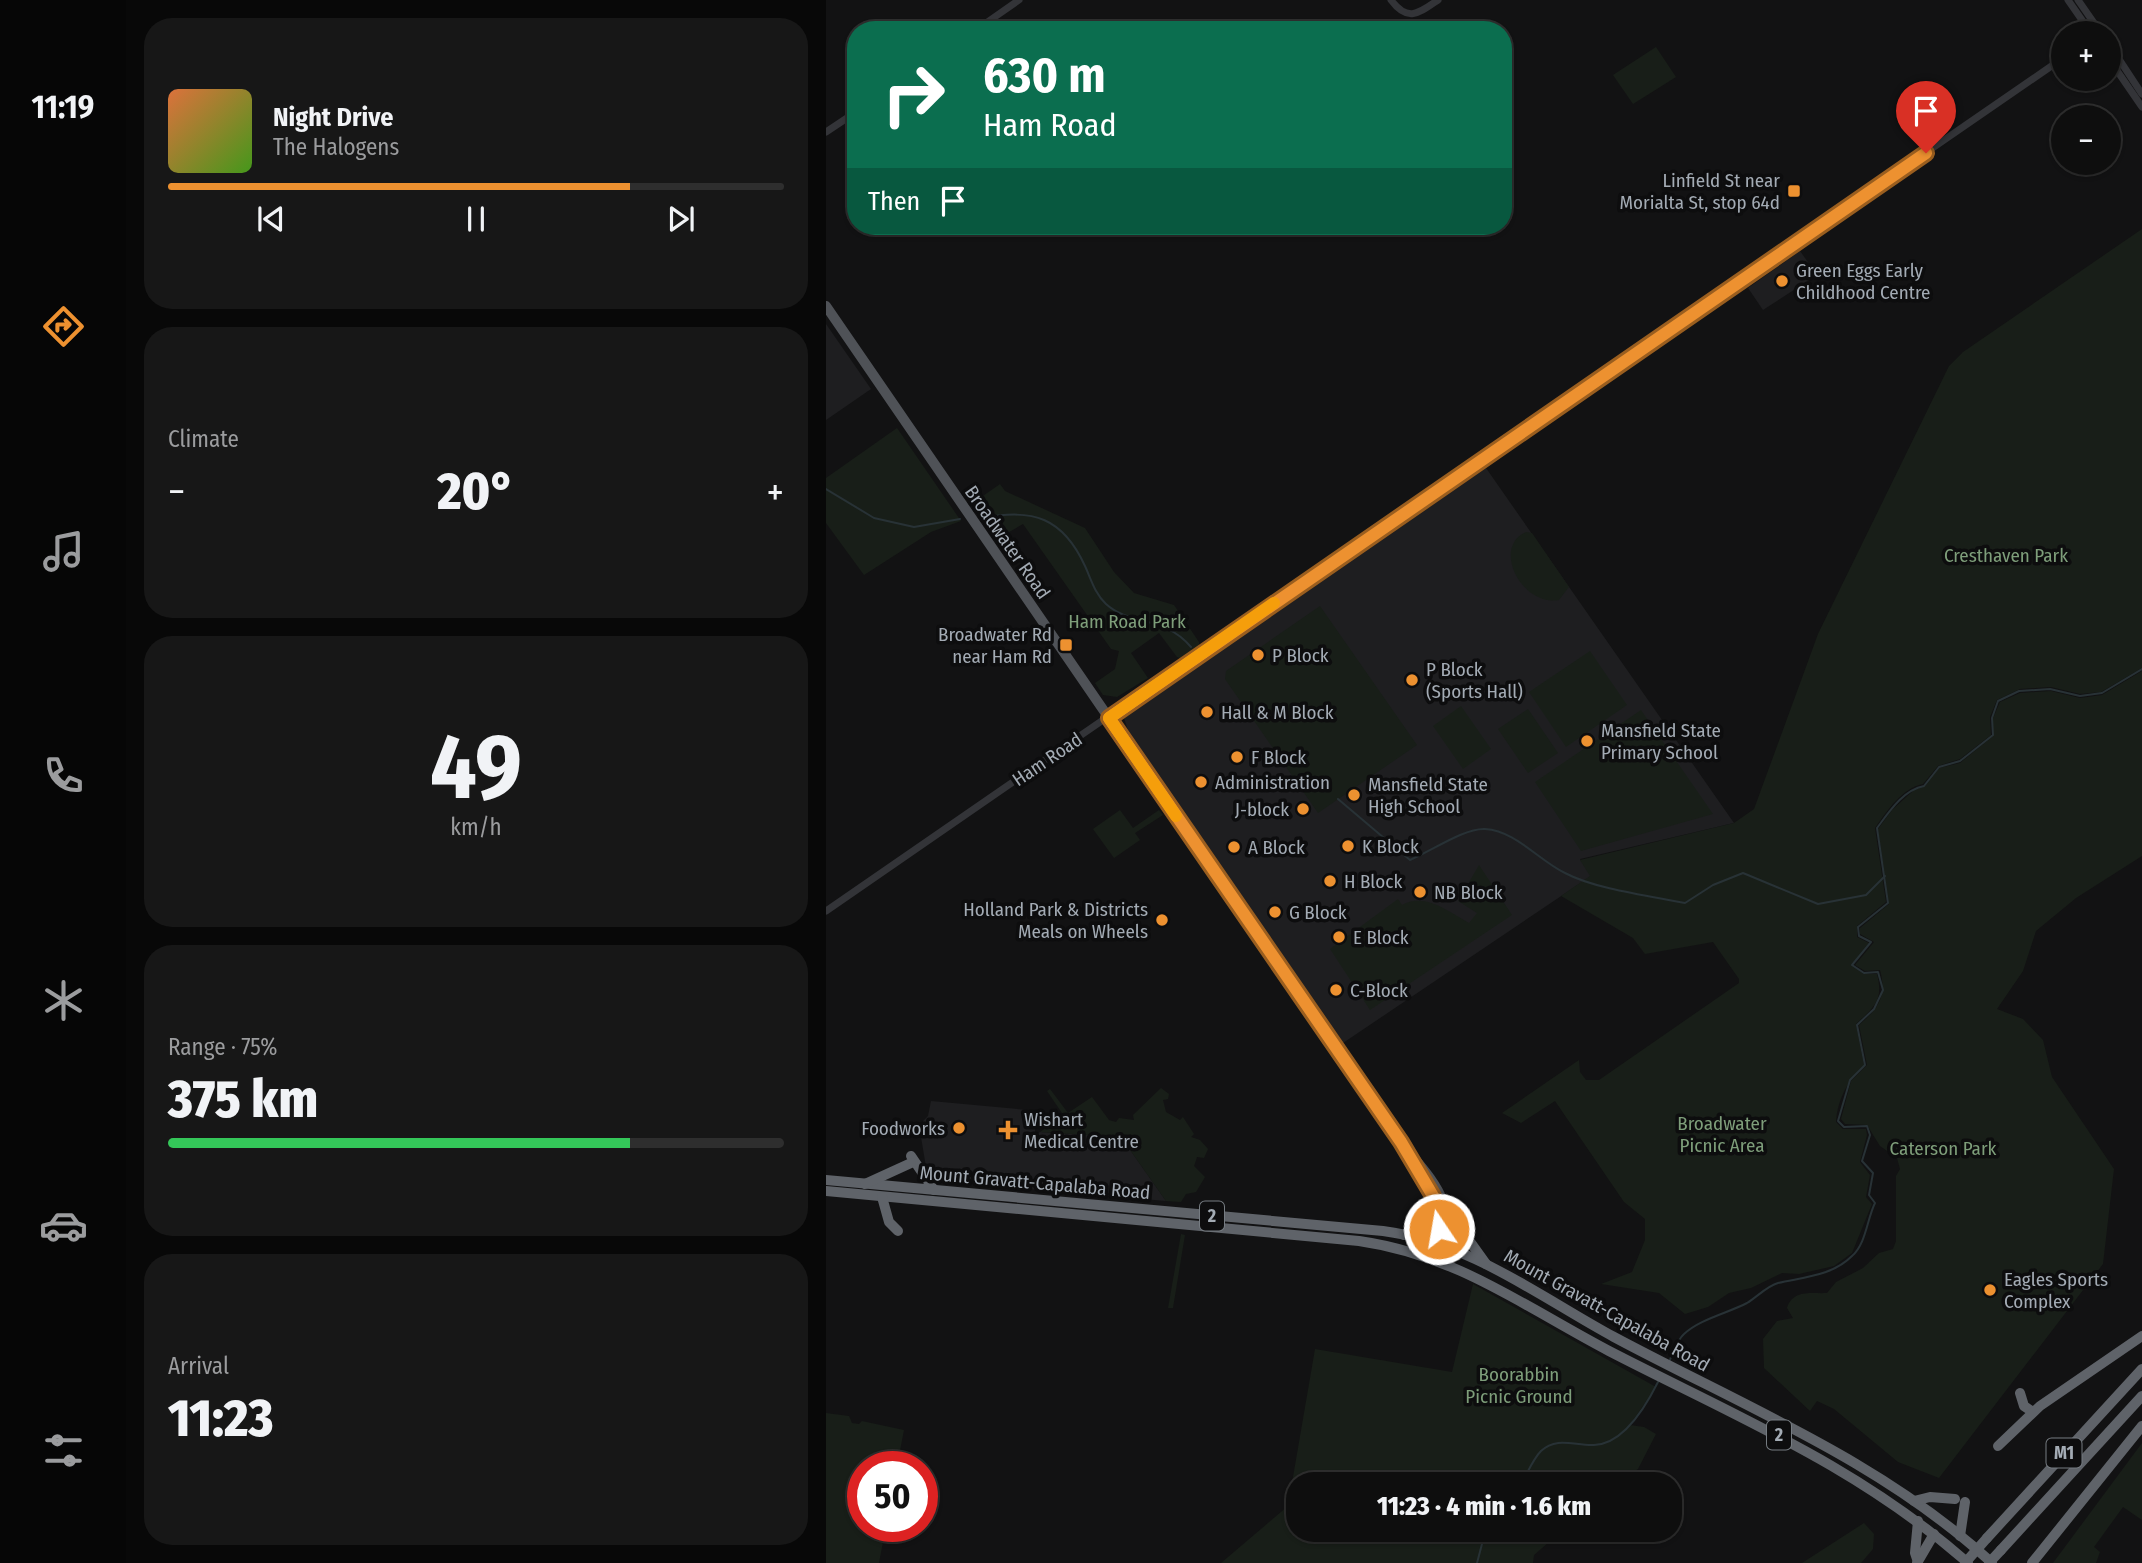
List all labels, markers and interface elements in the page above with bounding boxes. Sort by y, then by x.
map controls [2051,21,2121,175]
button: + [2051,21,2121,91]
text: 630 m [983,46,1106,105]
icon: right [868,49,959,140]
pin [1896,81,1956,153]
text: 11:19 [32,88,94,126]
icon: arrive [1907,92,1945,130]
text: Night Drive [273,102,393,133]
button: − [2051,105,2121,175]
text: Ham Road [983,106,1117,144]
text: The Halogens [273,133,399,161]
place label: Linfield St near Morialta St, stop 64d [1620,169,1780,214]
icon: arrive [934,182,972,220]
marker: Linfield St near Morialta St, stop 64d [1786,183,1802,199]
text: Then [868,186,920,217]
icon: previous [252,200,290,238]
icon: pause [457,200,495,238]
icon: next [662,200,700,238]
place label: Green Eggs Early Childhood Centre [1796,259,1930,304]
marker: Green Eggs Early Childhood Centre [1774,273,1790,289]
icon: directions [39,302,88,351]
text: Climate [168,425,239,453]
text: 20° [437,460,515,523]
text: − [168,469,185,515]
text: + [767,469,784,515]
street label: Broadwater Road [960,481,1055,603]
icon: music [39,527,88,576]
park label: Cresthaven Park [1944,544,2068,567]
park label: Ham Road Park [1068,610,1186,633]
place label: Broadwater Rd near Ham Rd [938,623,1052,668]
marker: Broadwater Rd near Ham Rd [1058,637,1074,653]
place label: P Block [1272,644,1329,667]
marker: P Block [1250,647,1266,663]
place label: P Block (Sports Hall) [1426,658,1523,703]
marker: P Block (Sports Hall) [1404,672,1420,688]
place label: Hall & M Block [1221,701,1334,724]
marker: Hall & M Block [1199,704,1215,720]
text: 49 [430,713,522,822]
place label: Mansfield State Primary School [1601,719,1721,764]
street label: Ham Road [1008,728,1087,791]
marker: Mansfield State Primary School [1579,733,1595,749]
place label: F Block [1251,746,1306,769]
marker: F Block [1229,749,1245,765]
icon: phone [39,751,88,800]
place label: Administration [1215,771,1330,794]
place label: Mansfield State High School [1368,773,1488,818]
marker: Administration [1193,774,1209,790]
marker: Mansfield State High School [1346,787,1362,803]
place label: J-block [1235,798,1289,821]
marker: J-block [1295,801,1311,817]
text: km/h [450,813,502,841]
place label: K Block [1362,835,1419,858]
place label: A Block [1248,836,1305,859]
marker: K Block [1340,838,1356,854]
marker: A Block [1226,839,1242,855]
place label: H Block [1344,870,1402,893]
marker: H Block [1322,873,1338,889]
place label: NB Block [1434,881,1503,904]
marker: NB Block [1412,884,1428,900]
place label: Holland Park & Districts Meals on Wheels [963,898,1148,943]
place label: G Block [1289,901,1347,924]
marker: G Block [1267,904,1283,920]
marker: Holland Park & Districts Meals on Wheels [1154,912,1170,928]
place label: E Block [1353,926,1409,949]
marker: E Block [1331,929,1347,945]
icon: climate [39,976,88,1025]
place label: C-Block [1350,979,1408,1002]
marker: C-Block [1328,982,1344,998]
text: Range · 75% [168,1033,277,1061]
text: 375 km [168,1068,318,1131]
place label: Wishart Medical Centre [1024,1108,1139,1153]
park label: Broadwater Picnic Area [1677,1112,1767,1157]
place label: Foodworks [861,1117,945,1140]
marker: Foodworks [951,1120,967,1136]
marker: Wishart Medical Centre [998,1120,1018,1140]
park label: Caterson Park [1890,1137,1997,1160]
street label: Mount Gravatt-Capalaba Road [919,1161,1151,1204]
position arrow [1402,1192,1476,1266]
icon: car [39,1201,88,1250]
road number: 2 [1200,1202,1224,1231]
street label: Mount Gravatt-Capalaba Road [1500,1244,1714,1377]
place label: Eagles Sports Complex [2004,1268,2108,1313]
marker: Eagles Sports Complex [1982,1282,1998,1298]
text: Arrival [168,1352,229,1380]
park label: Boorabbin Picnic Ground [1465,1363,1573,1408]
text: 11:23 [168,1387,273,1450]
road number: 2 [1767,1420,1791,1450]
icon: filters [39,1426,88,1475]
road number: M1 [2046,1438,2082,1468]
speed limit sign: 50 [847,1451,938,1542]
text: 11:23 · 4 min · 1.6 km [1377,1491,1591,1522]

